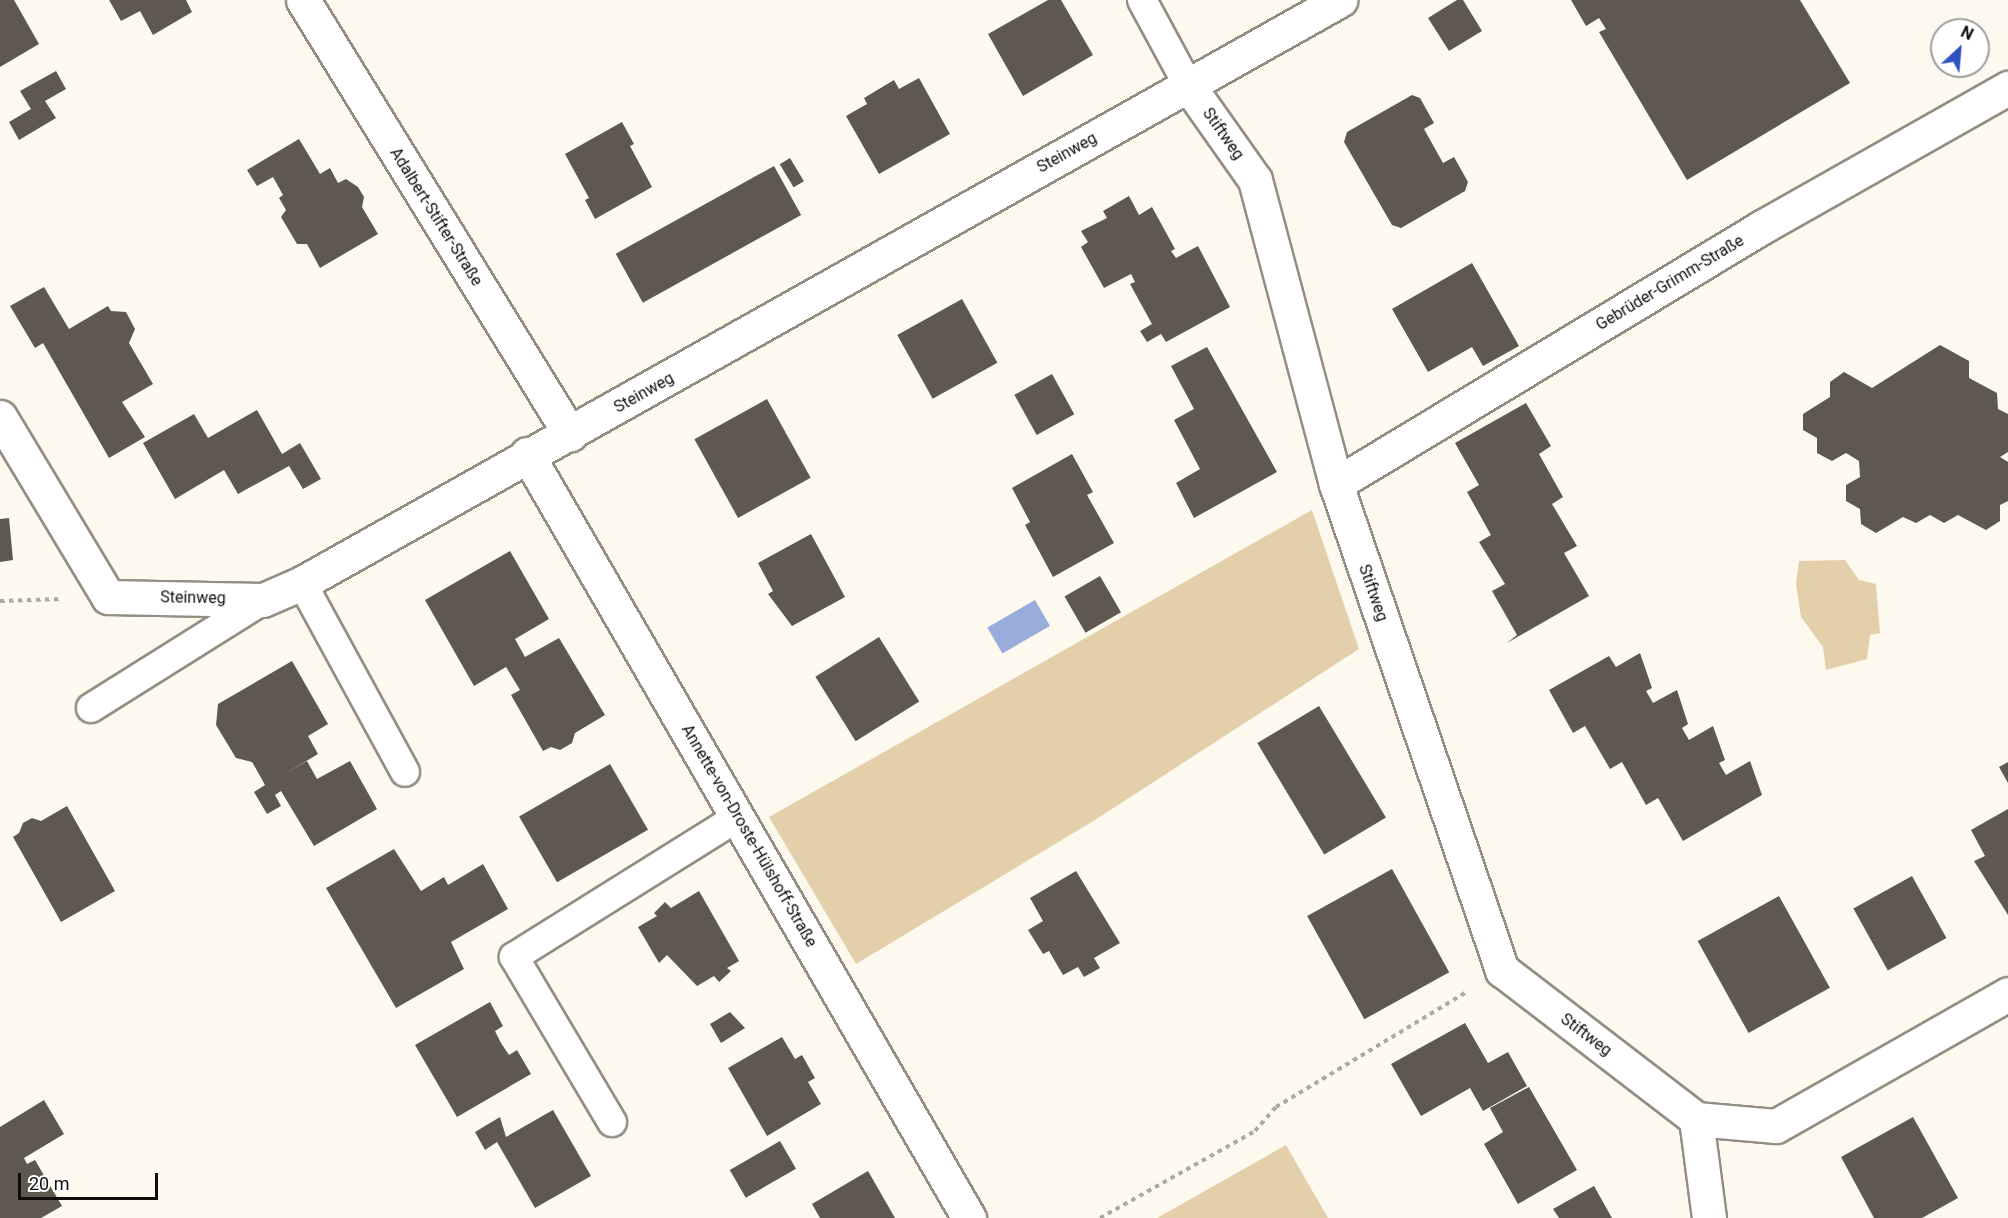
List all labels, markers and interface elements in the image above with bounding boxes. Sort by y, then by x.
north arrow [1930,18,1990,78]
text: N [1958,22,1976,44]
street label: Stiftweg [1198,104,1248,164]
street label: Steinweg [1034,129,1100,177]
street label: Adalbert-Stifter-Straße [386,144,486,290]
street label: Gebrüder-Grimm-Straße [1593,231,1747,335]
street label: Steinweg [611,369,677,417]
street label: Stiftweg [1354,562,1392,624]
street label: Steinweg [160,588,226,608]
street label: Annette-von-Droste-Hülshoff-Straße [677,721,821,951]
street label: Stiftweg [1557,1010,1615,1060]
scale bar [21,1161,160,1199]
text: 20 m [29,1173,69,1194]

